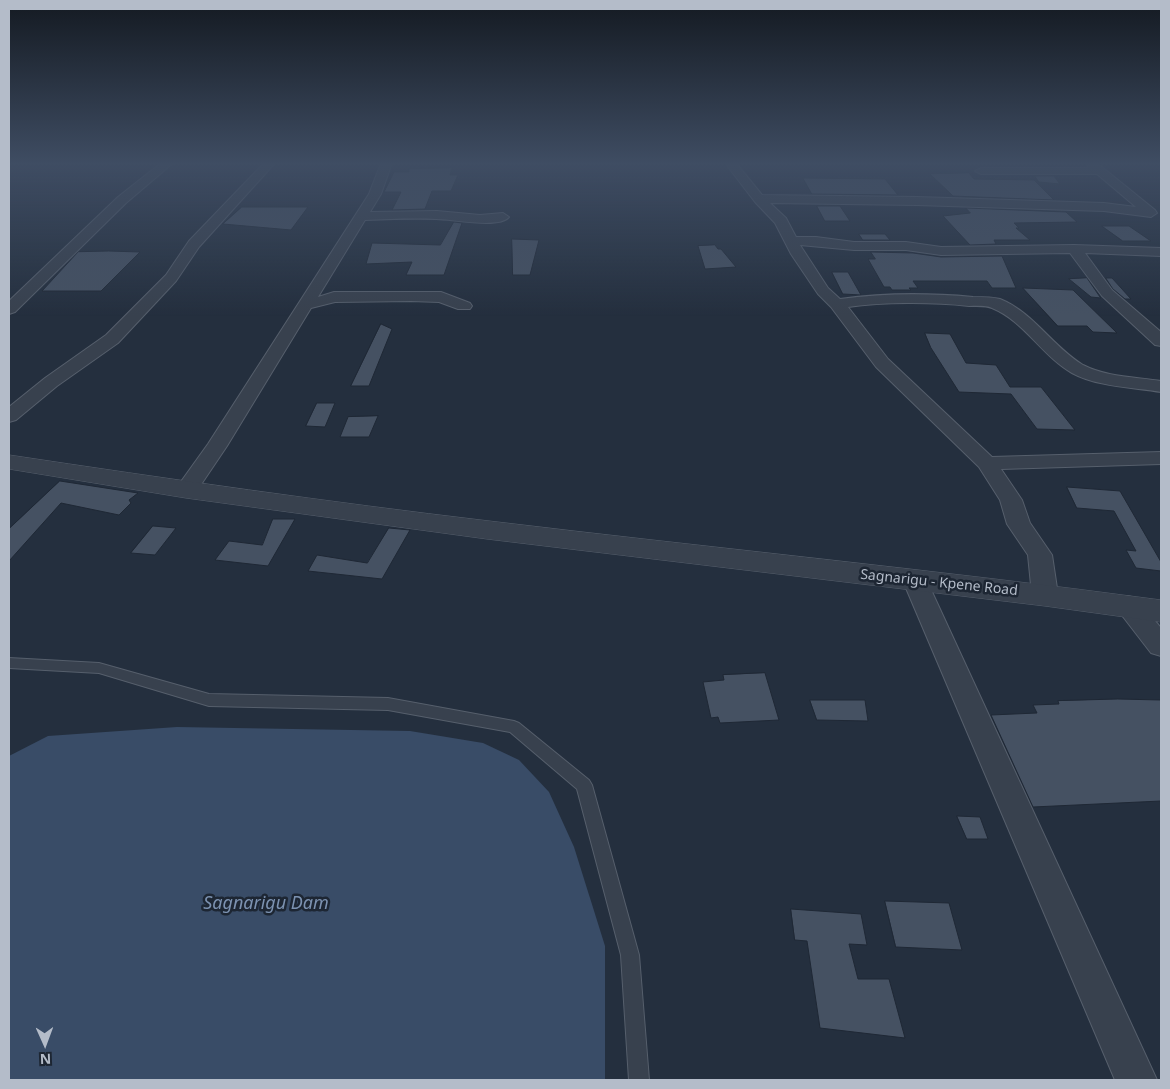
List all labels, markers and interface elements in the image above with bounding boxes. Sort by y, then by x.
street label: Sagnarigu - Kpene Road [860,566,1018,600]
water label: Sagnarigu Dam [203,893,329,915]
north arrow [20,1019,70,1069]
text: N [40,1050,52,1069]

